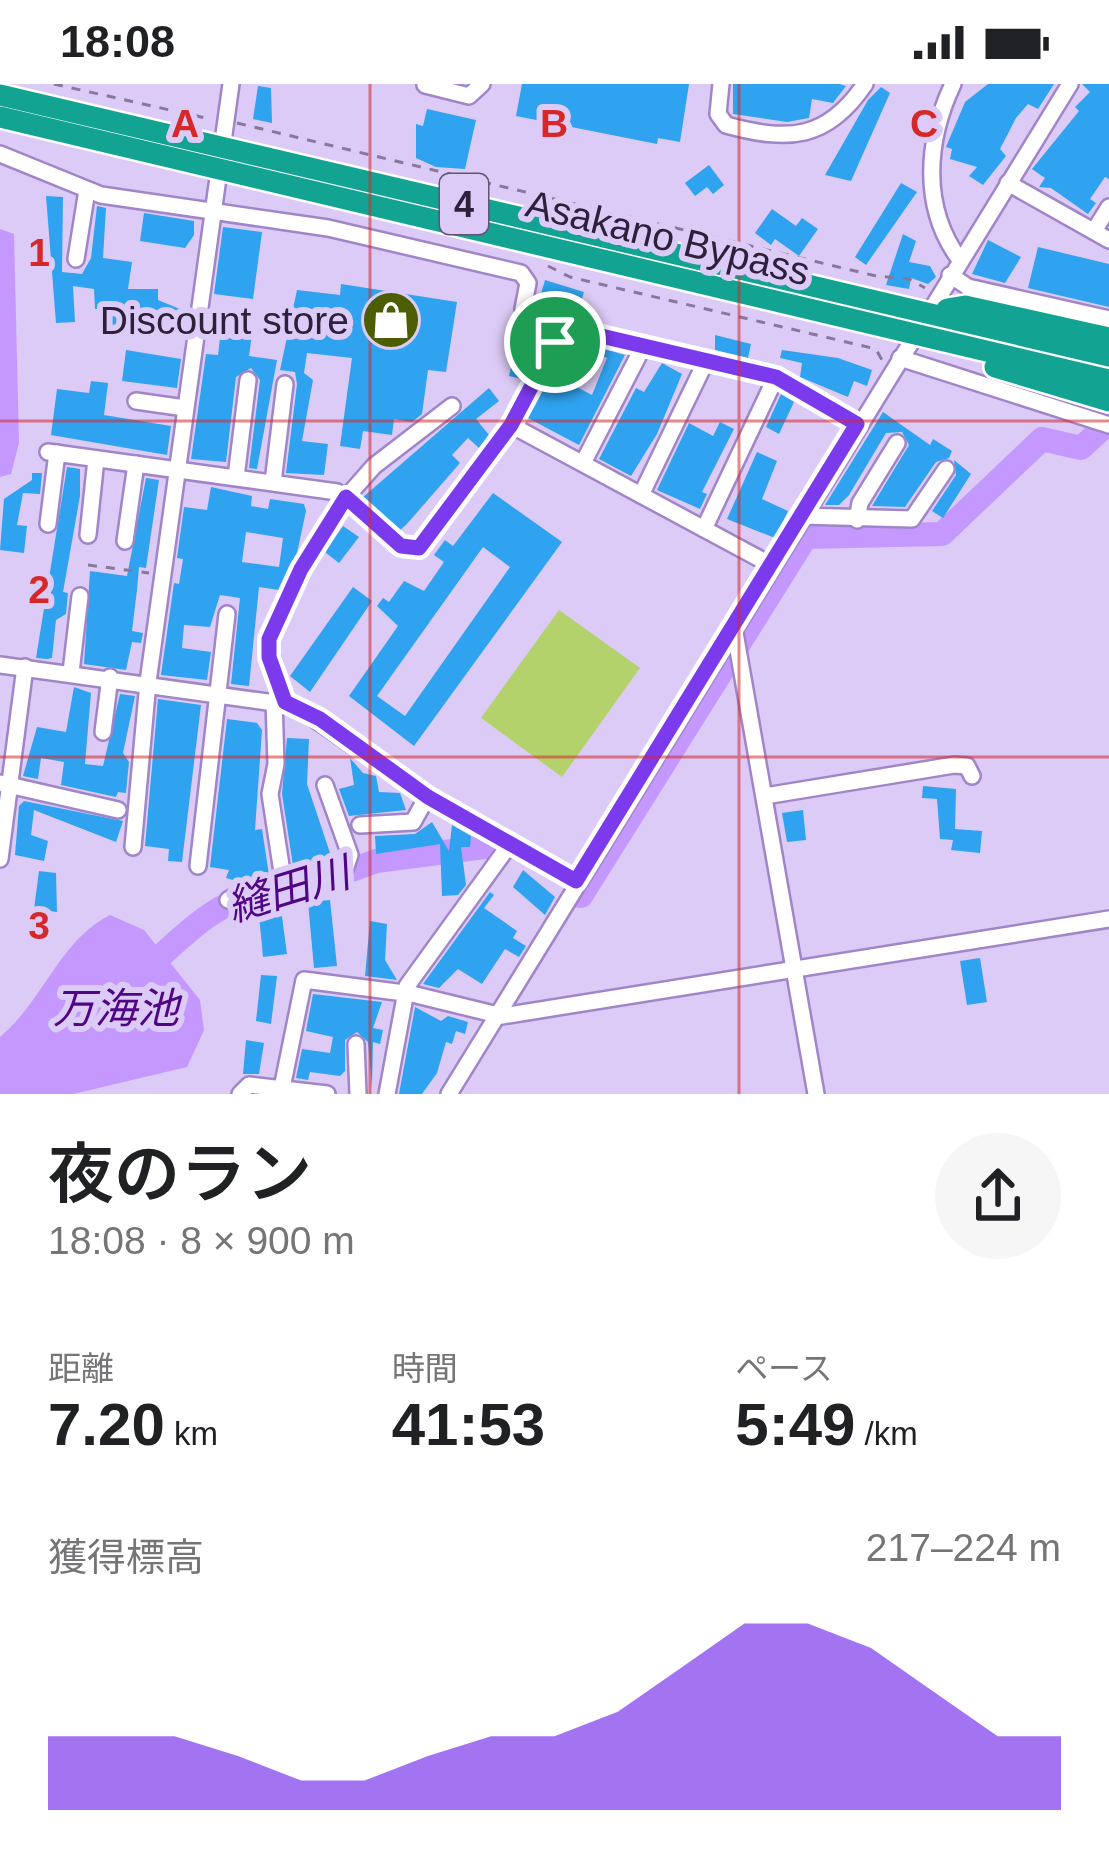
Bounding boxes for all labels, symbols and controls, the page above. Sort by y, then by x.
text: 18:08 [60,16,175,67]
text: A [171,102,199,145]
text: B [540,102,568,145]
text: C [910,102,938,145]
road number: 4 [440,174,488,234]
street label: Asakano Bypass [522,181,814,293]
text: 1 [28,231,50,274]
shop icon: Discount store [360,289,422,351]
pin [504,291,606,393]
place label: Discount store [100,299,349,342]
icon: arrive [522,309,588,375]
text: 2 [28,568,50,611]
water label: 縫田川 [221,847,359,930]
text: 3 [28,904,50,947]
water label: 万海池 [53,985,183,1032]
button: share [935,1133,1061,1259]
text: 夜のラン [48,1137,312,1211]
text: 18:08 · 8 × 900 m [48,1219,355,1262]
text: 距離 [48,1350,114,1387]
text: 時間 [392,1350,458,1387]
text: ペース [735,1350,833,1387]
text: 7.20 [48,1391,165,1458]
text: 41:53 [392,1391,545,1458]
text: 5:49 [735,1391,855,1458]
text: km [165,1415,218,1452]
text: /km [855,1415,918,1452]
text: 217–224 m [866,1526,1061,1569]
text: 獲得標高 [48,1536,204,1579]

